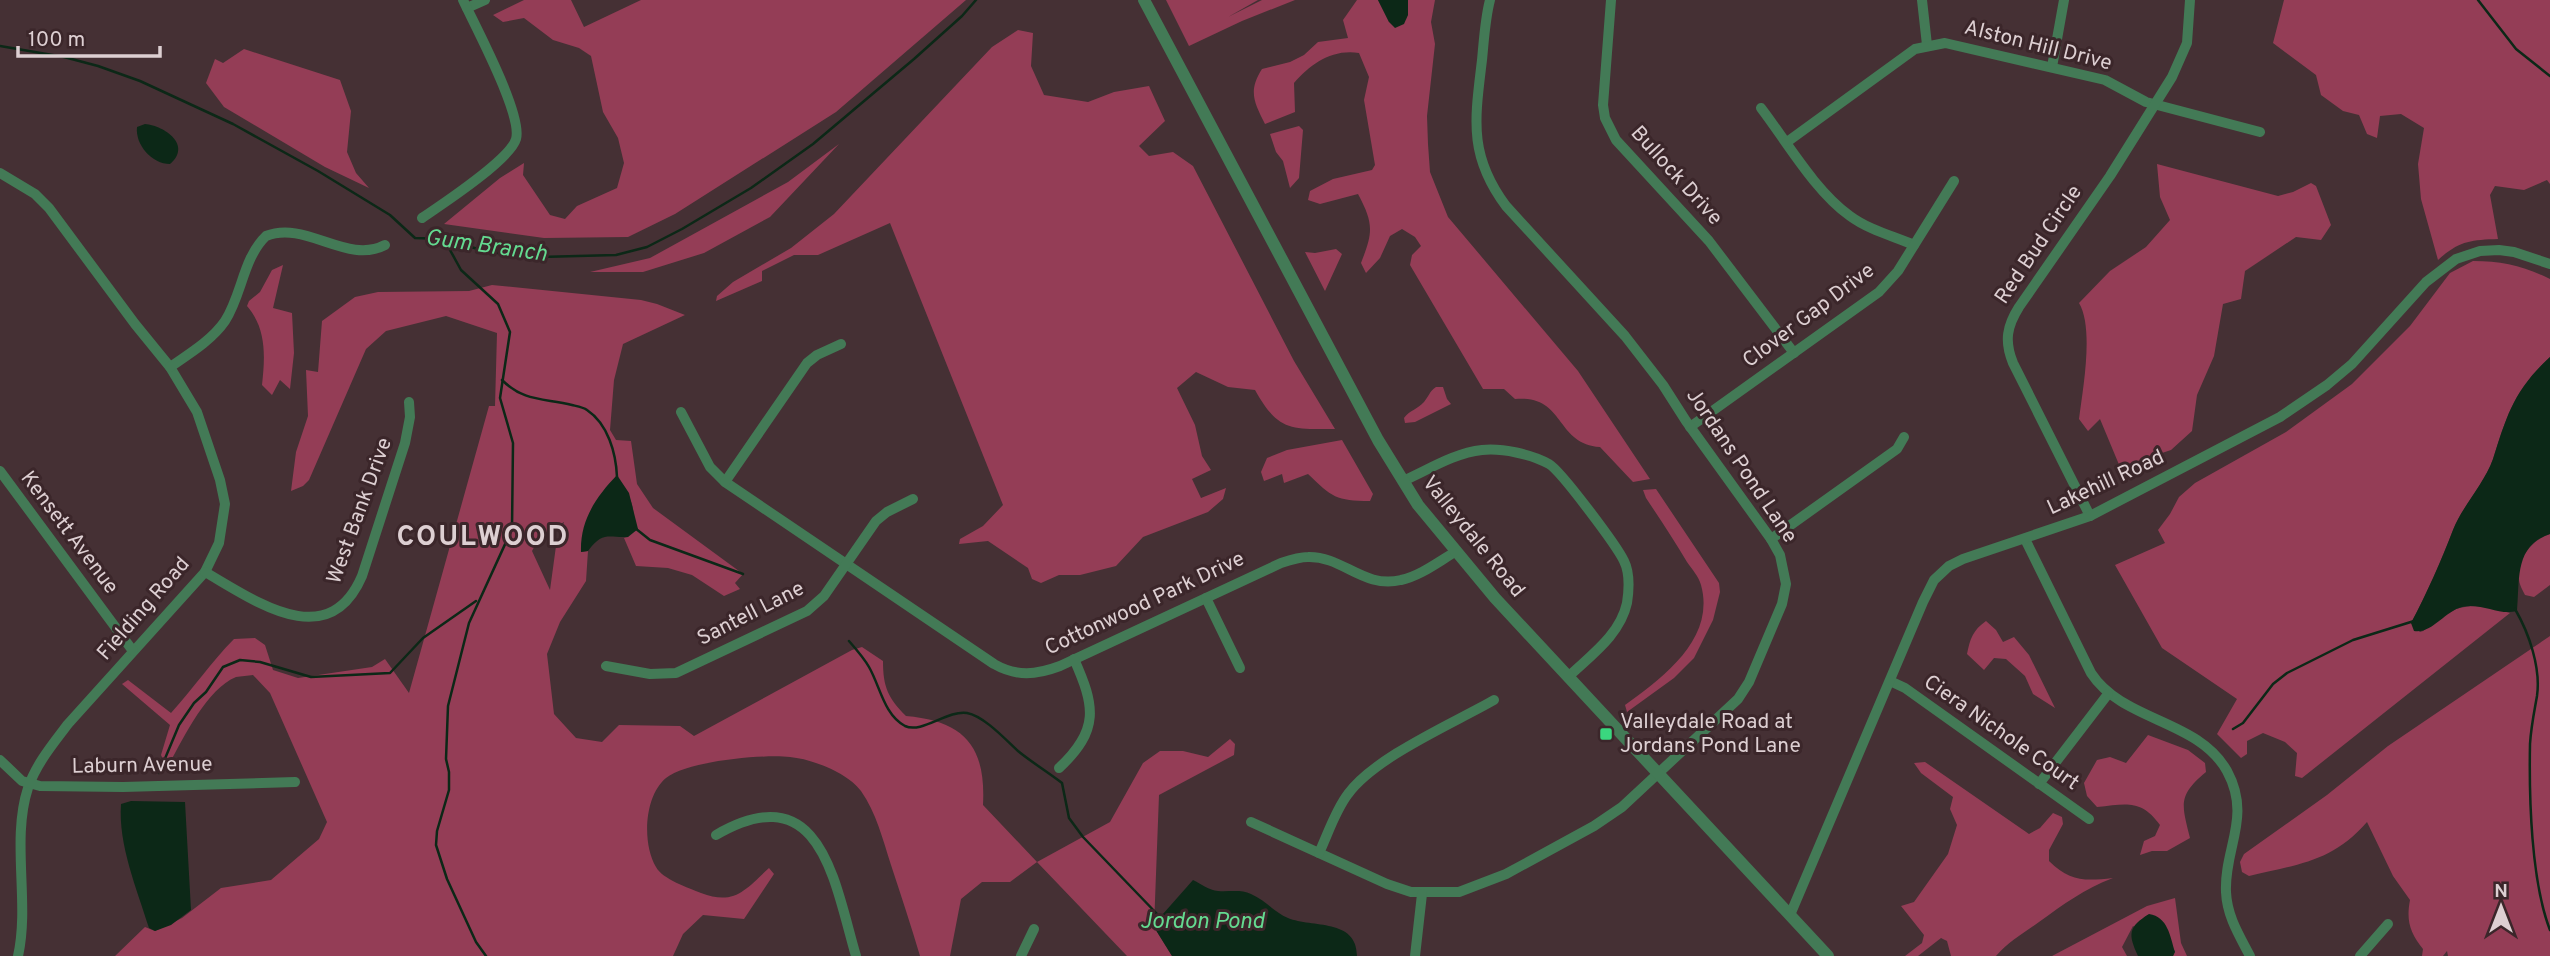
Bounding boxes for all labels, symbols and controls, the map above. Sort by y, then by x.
scale bar [18,14,159,58]
street label: Alston Hill Drive [1961,15,2115,77]
text: 100 m [28,27,85,54]
street label: Bullock Drive [1624,121,1728,231]
street label: Red Bud Circle [1989,180,2089,310]
water label: Gum Branch [423,224,549,270]
street label: Clover Gap Drive [1738,258,1880,374]
street label: Jordans Pond Lane [1679,384,1803,548]
street label: West Bank Drive [321,434,399,588]
street label: Lakehill Road [2043,444,2169,522]
street label: Kensett Avenue [14,466,124,600]
street label: Valleydale Road [1416,470,1530,604]
district label: COULWOOD [397,520,569,556]
street label: Cottonwood Park Drive [1041,546,1249,662]
street label: Fielding Road [92,552,196,666]
street label: Santell Lane [693,575,809,653]
street label: Ciera Nichole Court [1918,669,2084,797]
place label: Valleydale Road at Jordans Pond Lane [1620,709,1801,760]
marker: Valleydale Road at Jordans Pond Lane [1598,726,1614,742]
street label: Laburn Avenue [71,751,213,781]
north arrow [2466,872,2536,942]
text: N [2494,880,2508,904]
water label: Jordon Pond [1140,908,1266,937]

